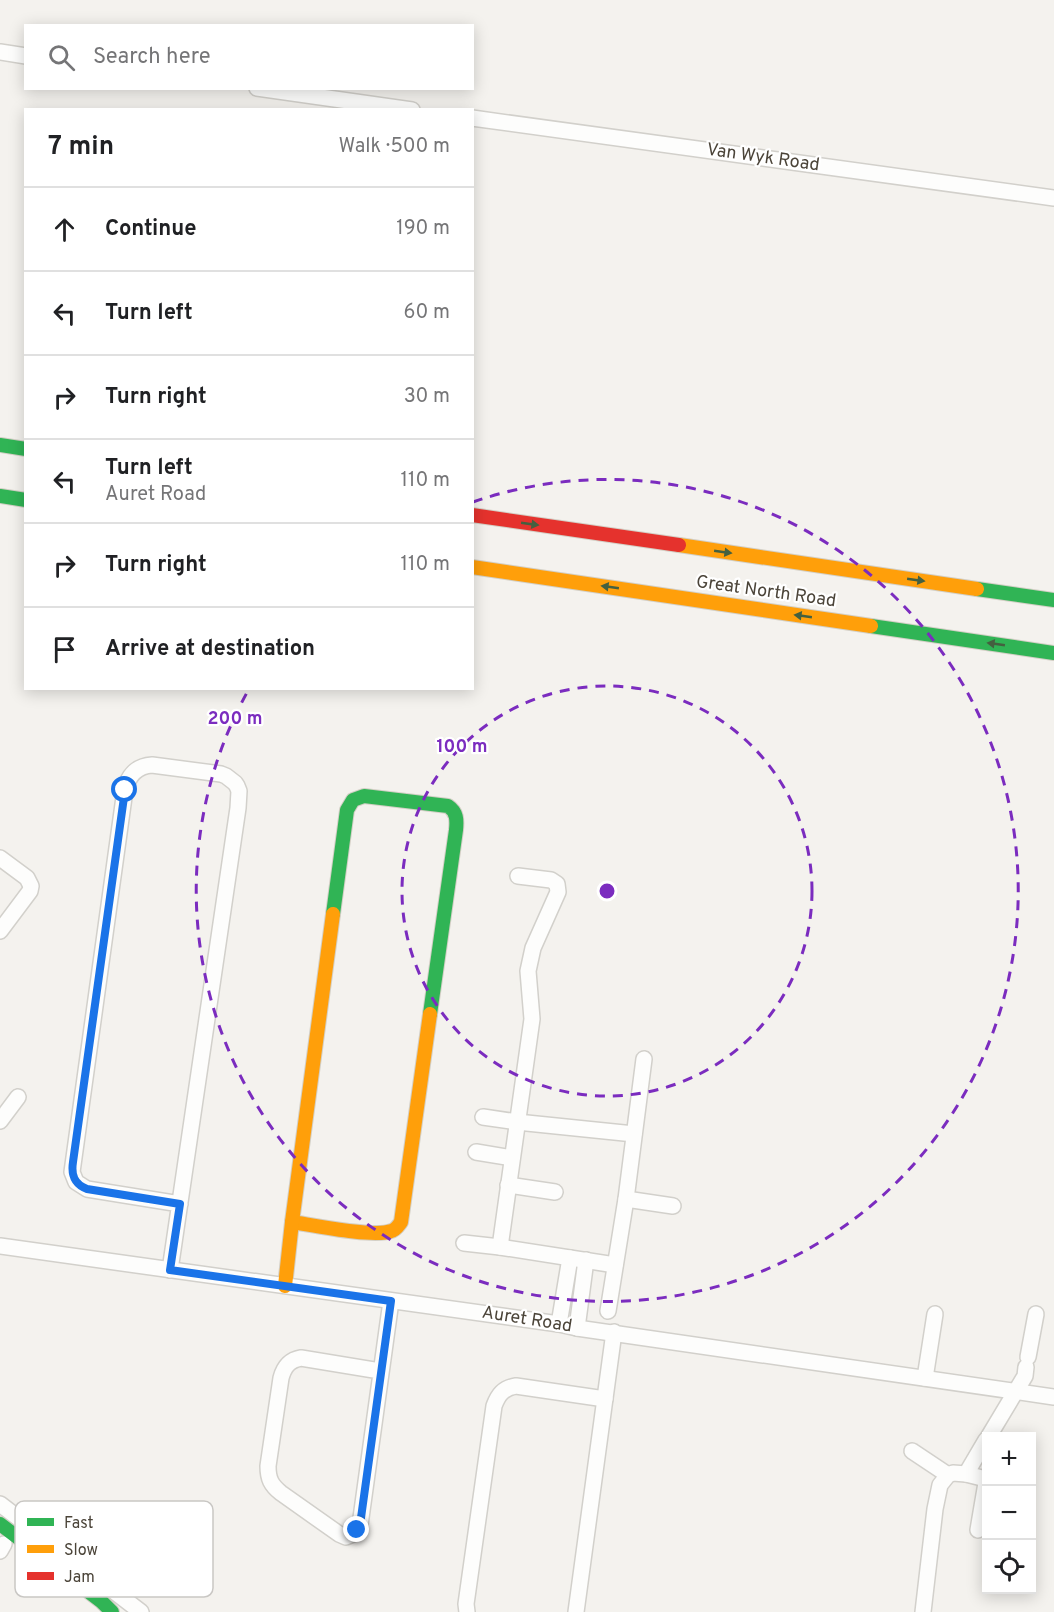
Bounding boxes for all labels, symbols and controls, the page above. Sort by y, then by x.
search box [24,24,474,90]
icon: search [45,41,78,74]
text: Search here [93,44,211,71]
text: 7 min [48,131,114,164]
text: Walk · 500 m [338,134,450,160]
street label: Van Wyk Road [705,139,821,177]
icon: ahead [48,213,81,246]
text: Continue [105,216,196,243]
text: 190 m [396,216,450,242]
icon: left [48,297,81,330]
text: Turn left [105,300,193,327]
text: 60 m [404,300,450,326]
icon: right [48,381,81,414]
text: Turn right [105,384,207,411]
text: 30 m [404,384,450,410]
text: Turn left [105,455,193,482]
icon: left [48,465,81,498]
text: 110 m [401,468,450,494]
text: Auret Road [105,482,206,508]
one-way arrow [521,519,540,528]
one-way arrow [714,548,733,557]
icon: right [48,549,81,582]
text: Turn right [105,552,207,579]
text: 110 m [401,552,450,578]
street label: Great North Road [694,571,838,613]
one-way arrow [907,576,926,585]
one-way arrow [601,583,620,592]
one-way arrow [794,611,813,620]
icon: arrive [48,633,81,666]
text: Arrive at destination [105,636,315,663]
one-way arrow [987,640,1006,649]
text: 200 m [207,708,263,731]
text: 100 m [436,736,488,759]
route start [111,776,137,802]
centre of rings [597,881,617,901]
street label: Auret Road [480,1302,574,1338]
map controls [982,1432,1036,1594]
button: + [982,1432,1036,1486]
button: − [982,1486,1036,1540]
legend [15,1501,213,1597]
text: Fast [64,1514,94,1534]
route end [343,1516,369,1542]
button: locate [982,1540,1036,1594]
text: Slow [64,1541,98,1561]
text: Jam [64,1568,95,1588]

